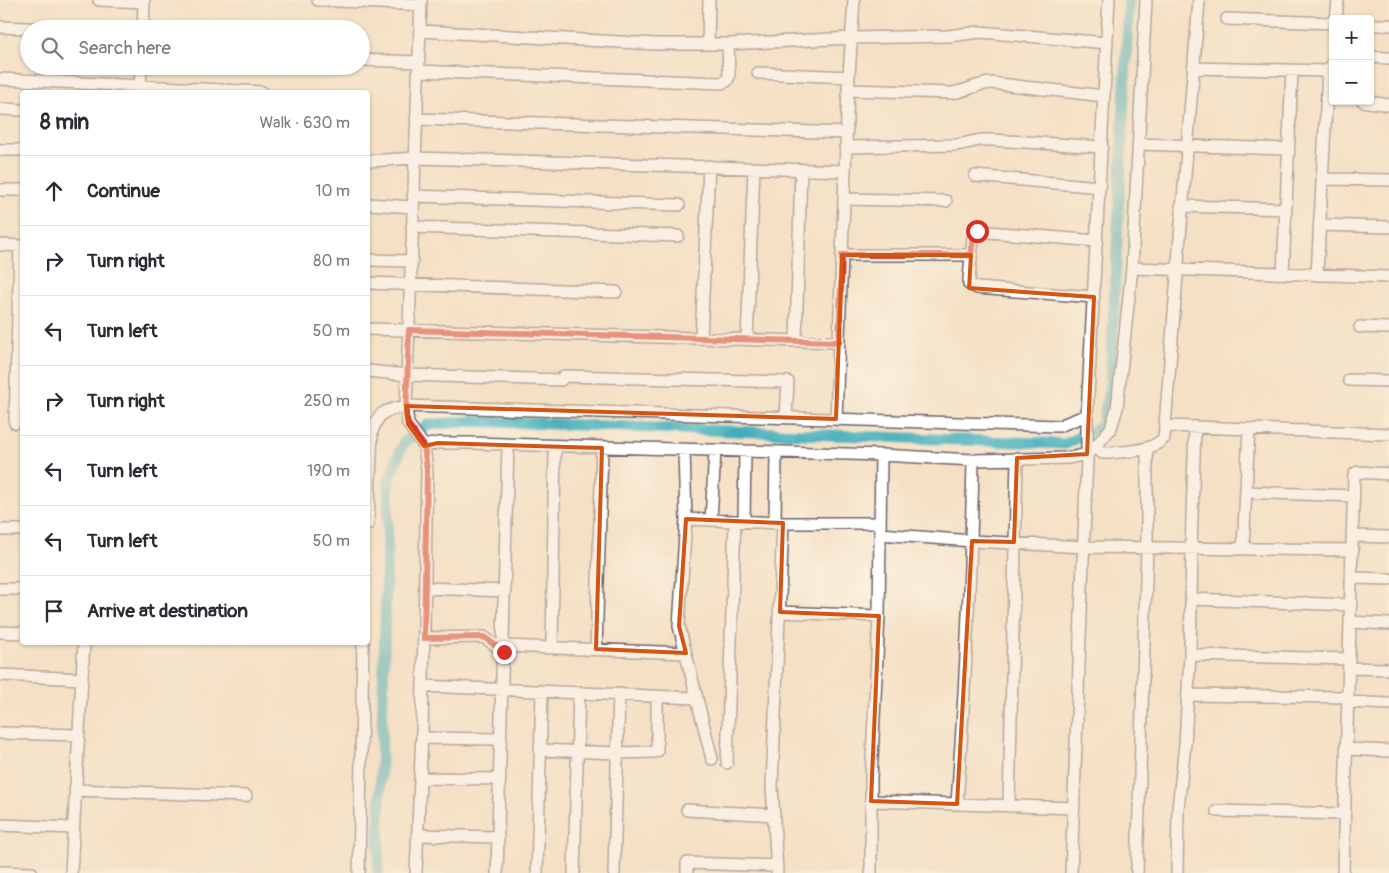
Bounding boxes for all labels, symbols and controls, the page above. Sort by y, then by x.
map controls [1329,15,1374,105]
button: + [1329,15,1374,60]
search box [20,20,370,75]
icon: search [38,34,66,62]
text: Search here [78,36,171,60]
button: − [1329,60,1374,105]
text: 8 min [40,109,89,136]
text: Walk · 630 m [259,113,350,133]
icon: ahead [40,177,68,205]
text: Continue [87,179,160,203]
text: 10 m [315,181,350,201]
route start [966,220,989,243]
icon: right [40,247,68,275]
text: Turn right [87,249,165,273]
text: 80 m [313,251,350,271]
icon: left [40,317,68,345]
text: Turn left [87,319,157,343]
text: 50 m [313,321,350,341]
icon: right [40,387,68,415]
text: Turn right [87,389,165,413]
text: 250 m [304,391,350,411]
icon: left [40,457,68,485]
text: Turn left [87,459,157,483]
text: 190 m [307,461,350,481]
icon: left [40,527,68,555]
text: Turn left [87,529,157,553]
text: 50 m [313,531,350,551]
icon: arrive [40,597,68,625]
text: Arrive at destination [87,599,248,623]
route end [493,641,516,664]

